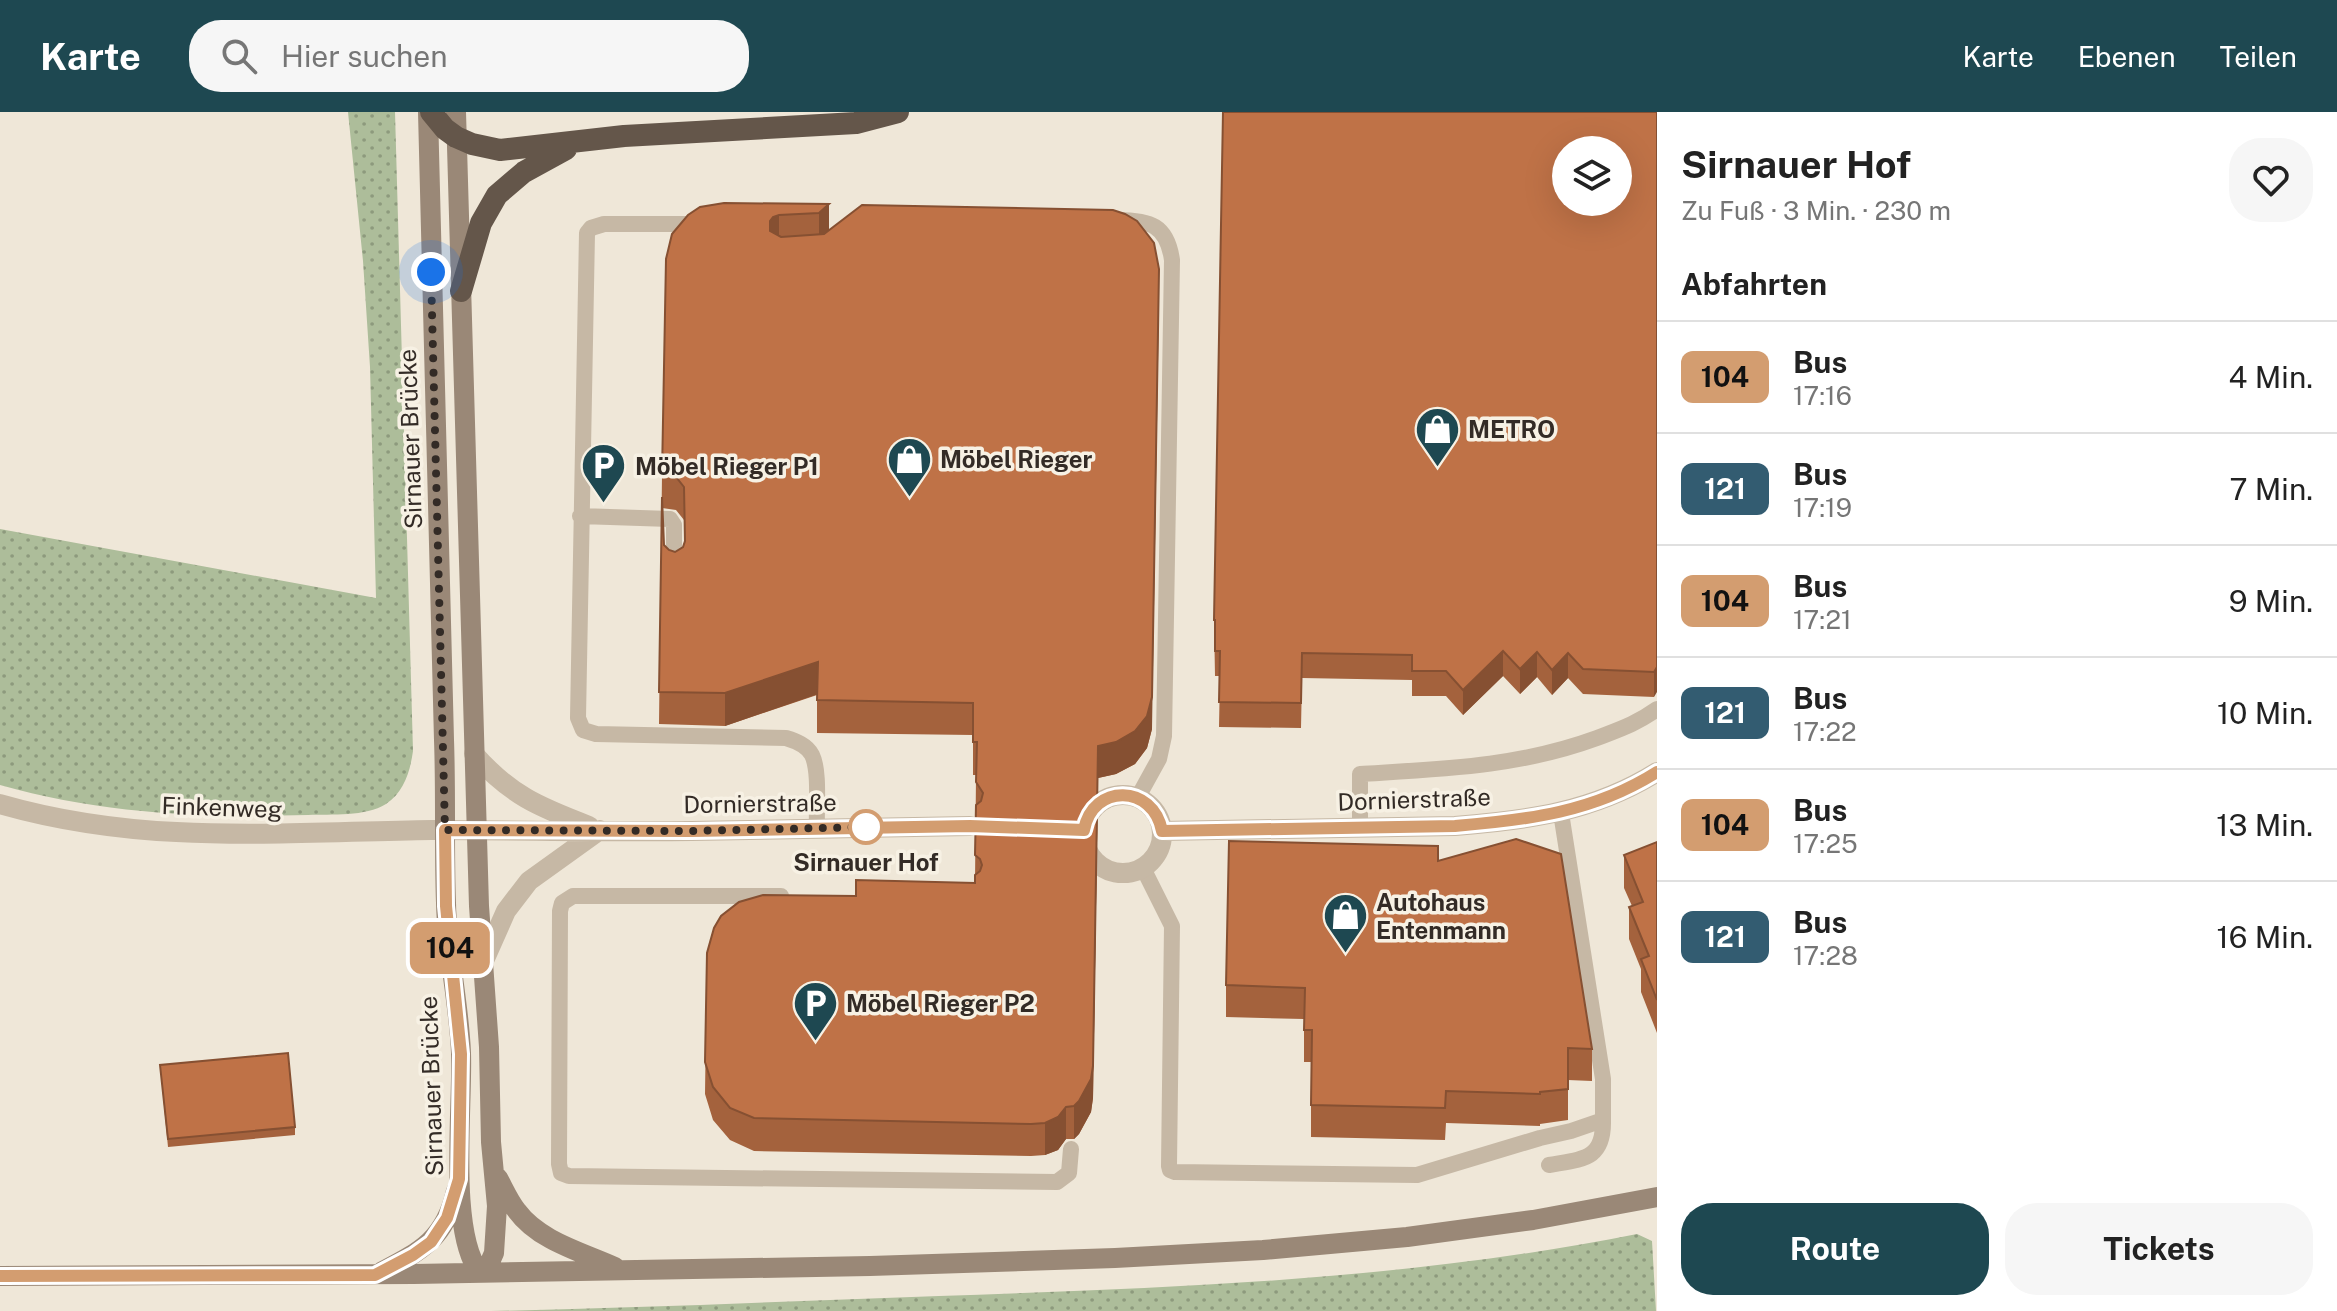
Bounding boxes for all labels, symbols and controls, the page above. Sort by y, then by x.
search box [189,20,749,92]
text: Karte [40,34,141,79]
icon: search [217,34,261,78]
text: Hier suchen [281,38,448,74]
text: Karte [1963,40,2034,73]
text: Ebenen [2078,40,2176,73]
text: Teilen [2220,40,2297,73]
map controls [1552,136,1632,216]
button: layers [1552,136,1632,216]
button: heart [2229,138,2313,222]
text: Sirnauer Hof [1681,142,1911,187]
text: Zu Fuß · 3 Min. · 230 m [1681,195,1951,226]
your location [411,252,451,292]
text: Abfahrten [1681,266,1827,302]
text: Bus [1793,344,1847,380]
street label: Sirnauer Brücke [393,348,427,530]
text: 4 Min. [2229,359,2313,395]
text: 104 [1701,360,1749,393]
text: 17:16 [1793,380,1852,411]
shop icon: METRO [1413,405,1461,468]
place label: METRO [1468,415,1555,443]
shop icon: Möbel Rieger [885,435,933,498]
parking icon: Möbel Rieger P1 [580,442,628,505]
place label: Möbel Rieger [940,445,1093,473]
place label: Möbel Rieger P1 [635,452,819,480]
text: Bus [1793,456,1847,492]
text: 7 Min. [2229,471,2313,507]
text: 121 [1704,472,1746,505]
text: 17:19 [1793,492,1852,523]
text: Bus [1793,568,1847,604]
text: 9 Min. [2229,583,2313,619]
text: 104 [1701,584,1749,617]
text: 17:21 [1793,604,1852,635]
text: Bus [1793,680,1847,716]
text: 10 Min. [2217,695,2313,731]
text: 121 [1704,696,1746,729]
text: 17:22 [1793,716,1857,747]
street label: Dornierstraße [1337,782,1491,816]
street label: Dornierstraße [683,788,837,818]
street label: Finkenweg [161,791,283,823]
text: Bus [1793,792,1847,828]
text: 13 Min. [2216,807,2313,843]
text: 104 [1701,808,1749,841]
marker: Sirnauer Hof [849,810,883,844]
text: 17:25 [1793,828,1858,859]
place label: Sirnauer Hof [793,848,939,876]
place label: Autohaus Entenmann [1376,888,1506,944]
shop icon: Autohaus Entenmann [1321,892,1369,955]
text: Bus [1793,904,1847,940]
text: 16 Min. [2217,919,2313,955]
text: 121 [1704,920,1746,953]
line badge: 104 [404,922,496,974]
text: 104 [426,931,474,964]
text: 17:28 [1793,940,1858,971]
parking icon: Möbel Rieger P2 [791,979,839,1042]
place label: Möbel Rieger P2 [846,989,1035,1017]
street label: Sirnauer Brücke [414,995,448,1177]
button: Route [1681,1203,1989,1295]
button: Tickets [2005,1203,2313,1295]

